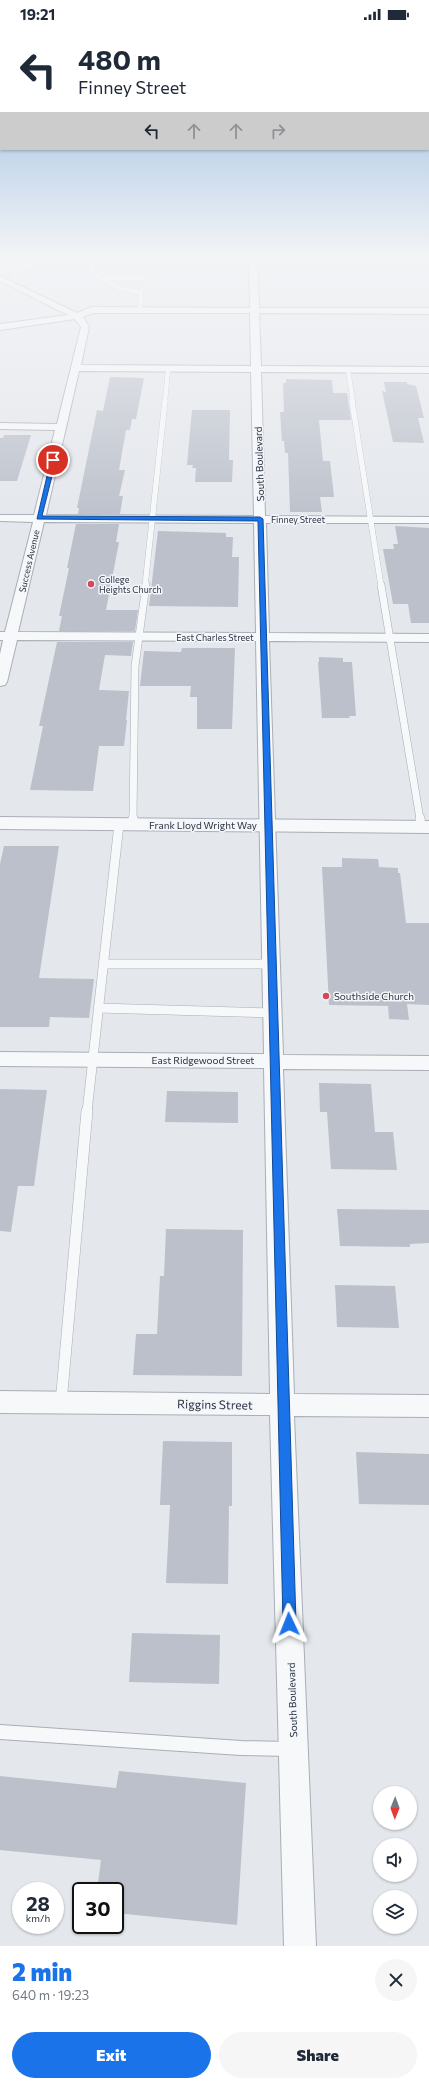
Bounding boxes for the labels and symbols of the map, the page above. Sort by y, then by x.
street label: South Boulevard [252,426,266,502]
pin [36,443,70,477]
street label: Finney Street [271,514,325,525]
street label: Success Avenue [16,528,42,593]
place label: College Heights Church [99,574,162,595]
marker: College Heights Church [86,579,96,589]
street label: East Charles Street [176,632,254,643]
street label: Frank Lloyd Wright Way [149,819,257,831]
place label: Southside Church [334,990,414,1002]
marker: Southside Church [321,991,331,1001]
street label: East Ridgewood Street [152,1054,254,1066]
street label: Riggins Street [177,1396,253,1412]
position arrow [268,1603,310,1645]
street label: South Boulevard [285,1662,299,1738]
north arrow [373,1786,417,1830]
speed limit sign: 30 [72,1882,124,1934]

